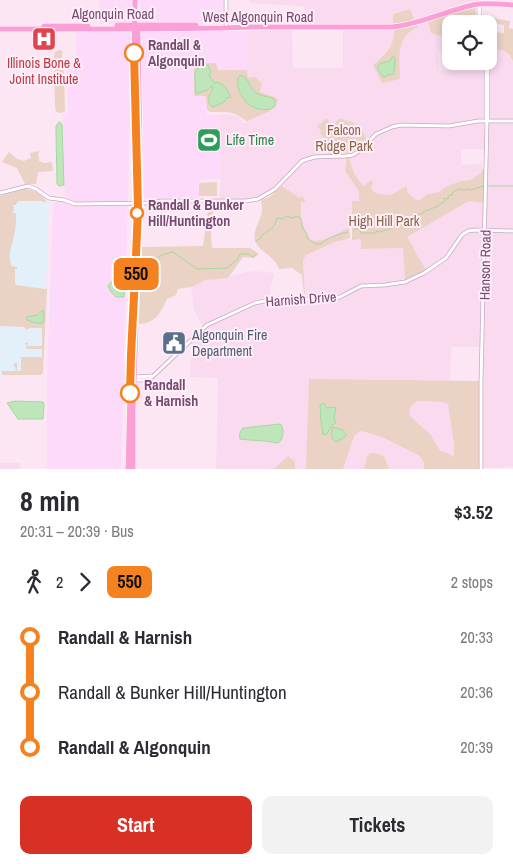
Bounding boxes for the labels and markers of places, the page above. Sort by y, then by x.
hospital icon: Illinois Bone & Joint Institute [31,26,57,52]
place label: Randall & Algonquin [148,36,205,70]
marker: Randall & Algonquin [124,43,144,63]
place label: Illinois Bone & Joint Institute [7,54,81,88]
sports icon: Life Time [196,127,222,153]
place label: Life Time [226,131,274,149]
place label: Randall & Bunker Hill/Huntington [148,196,244,230]
marker: Randall & Bunker Hill/Huntington [130,206,144,220]
place label: Algonquin Fire Department [191,326,267,360]
public building icon: Algonquin Fire Department [161,330,187,356]
place label: Randall & Harnish [144,376,198,410]
marker: Randall & Harnish [120,383,140,403]

